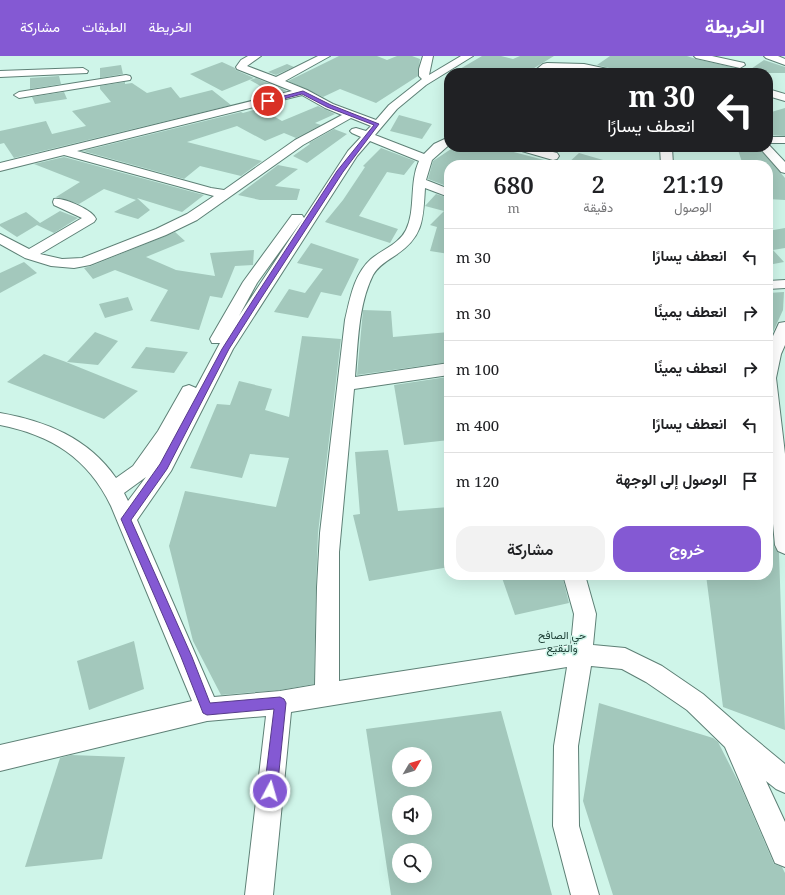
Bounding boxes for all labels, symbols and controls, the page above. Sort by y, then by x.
text: الخريطة [705,13,765,39]
text: مشاركة [20,17,60,36]
text: الطبقات [82,17,126,36]
text: الخريطة [148,17,192,36]
text: 30 m [628,77,695,115]
pin [251,84,285,118]
icon: left [709,84,761,136]
icon: arrive [257,90,279,112]
text: انعطف يسارًا [607,113,695,137]
text: 2 [591,167,605,200]
text: 21:19 [663,167,724,200]
text: 680 [493,168,534,201]
text: دقيقة [583,198,613,216]
text: الوصول [674,198,712,216]
text: m [507,199,520,217]
text: انعطف يسارًا [652,245,727,265]
icon: left [739,246,761,268]
text: 30 m [456,247,491,267]
text: انعطف يمينًا [654,301,727,321]
icon: right [739,302,761,324]
text: 30 m [456,303,491,323]
text: انعطف يمينًا [654,357,727,377]
icon: right [739,358,761,380]
text: 100 m [456,359,499,379]
text: انعطف يسارًا [652,413,727,433]
icon: left [739,414,761,436]
text: 400 m [456,415,499,435]
text: الوصول إلى الوجهة [616,469,727,489]
icon: arrive [739,470,761,492]
text: 120 m [456,471,499,491]
button: مشاركة [456,526,605,572]
button: خروج [613,526,761,572]
district label: حي الصافح والبقيع [538,627,586,656]
north arrow [392,747,432,787]
map controls [392,747,432,883]
position arrow [249,770,291,812]
button: sound [392,795,432,835]
button: search [392,843,432,883]

